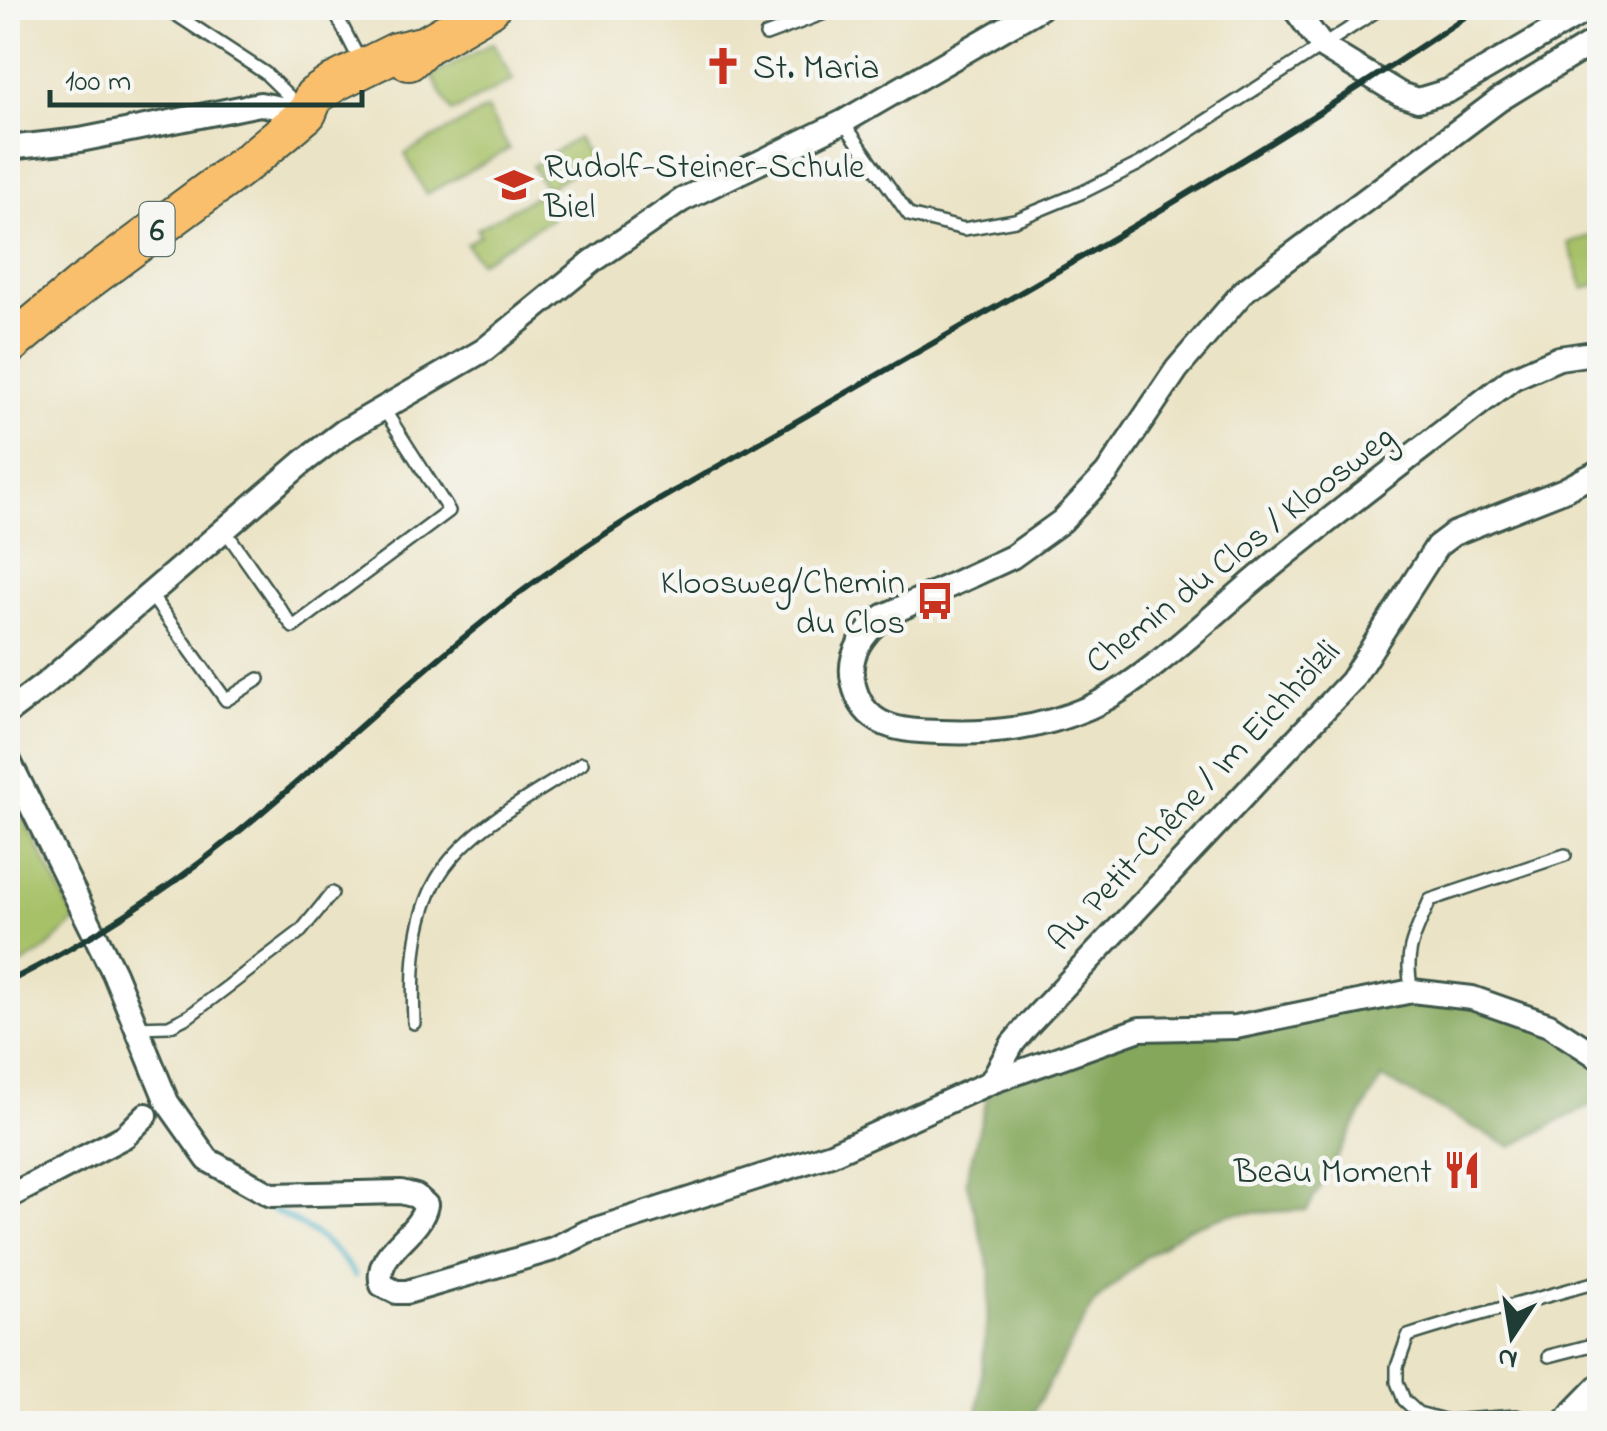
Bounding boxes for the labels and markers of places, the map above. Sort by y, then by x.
place label: St. Maria [753,44,879,95]
church icon: St. Maria [702,45,744,87]
place label: Rudolf-Steiner-Schule Biel [543,143,865,234]
school or university icon: Rudolf-Steiner-Schule Biel [493,164,535,206]
place label: Kloosweg/Chemin du Clos [660,559,905,650]
bus stop icon: Kloosweg/Chemin du Clos [914,580,956,622]
place label: Beau Moment [1233,1148,1432,1199]
restaurant icon: Beau Moment [1441,1149,1483,1191]

